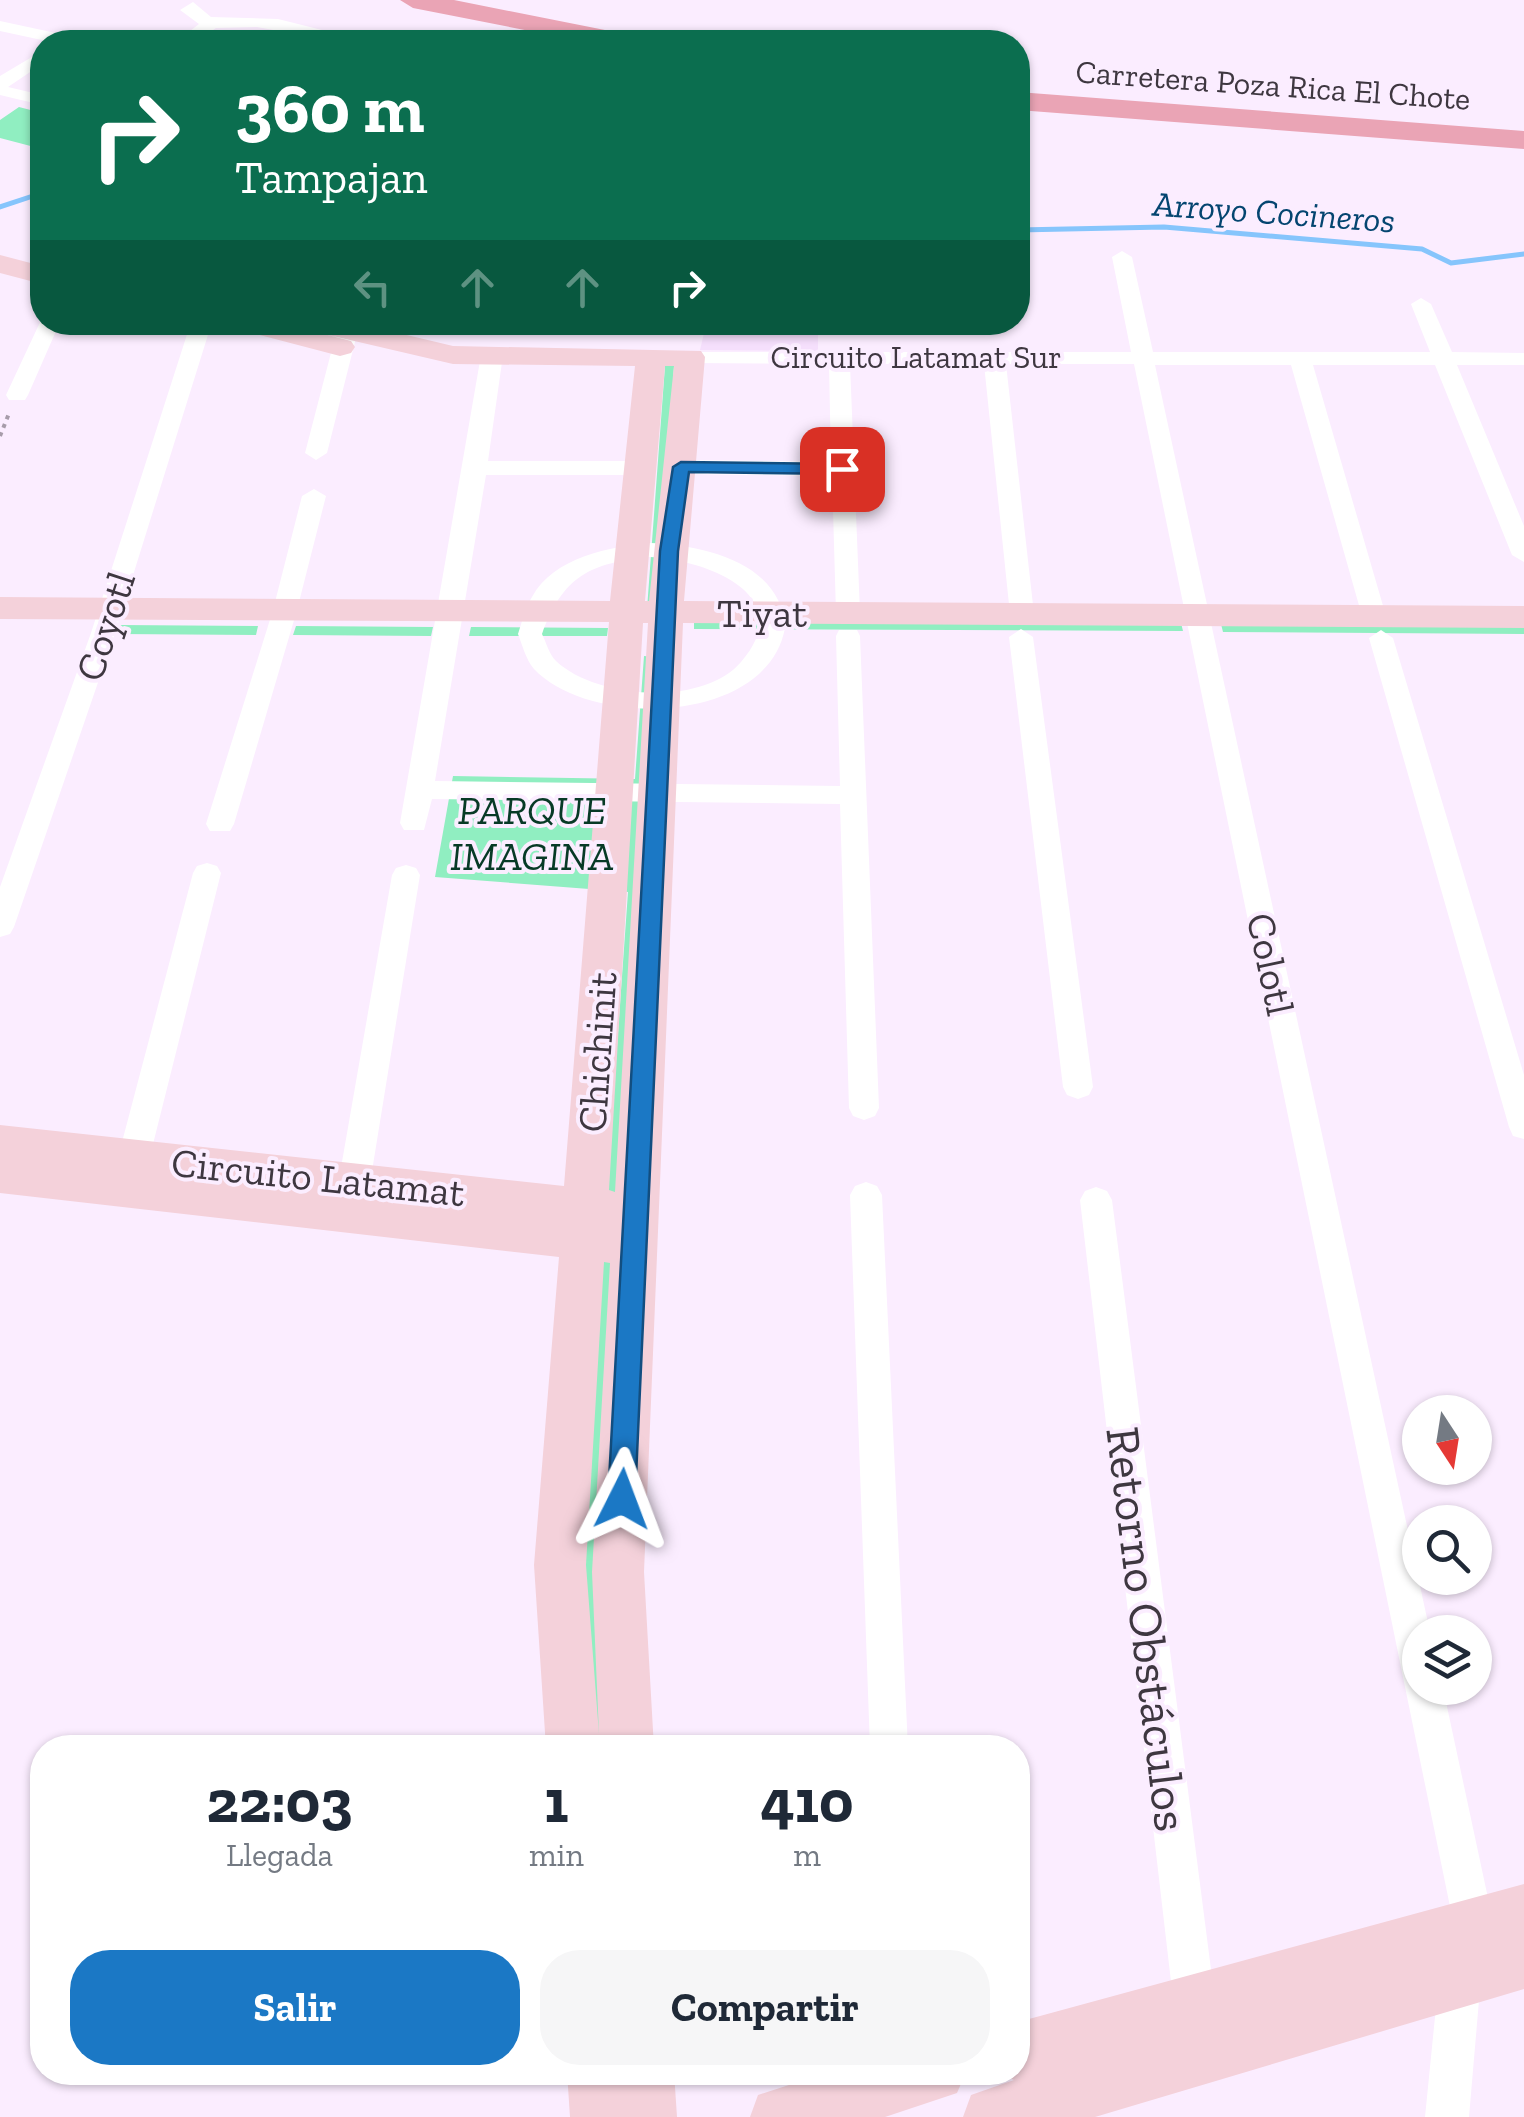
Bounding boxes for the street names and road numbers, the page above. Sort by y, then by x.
street label: Carretera Poza Rica El Chote [1074,52,1472,118]
street label: Circuito Latamat Sur [770,338,1062,376]
street label: Coyotl [65,565,145,687]
street label: Tiyat [717,589,807,637]
street label: Colotl [1237,909,1305,1019]
street label: Chichinit [567,970,627,1134]
street label: Circuito Latamat [169,1138,467,1216]
street label: Retorno Obstáculos [1094,1424,1201,1835]

